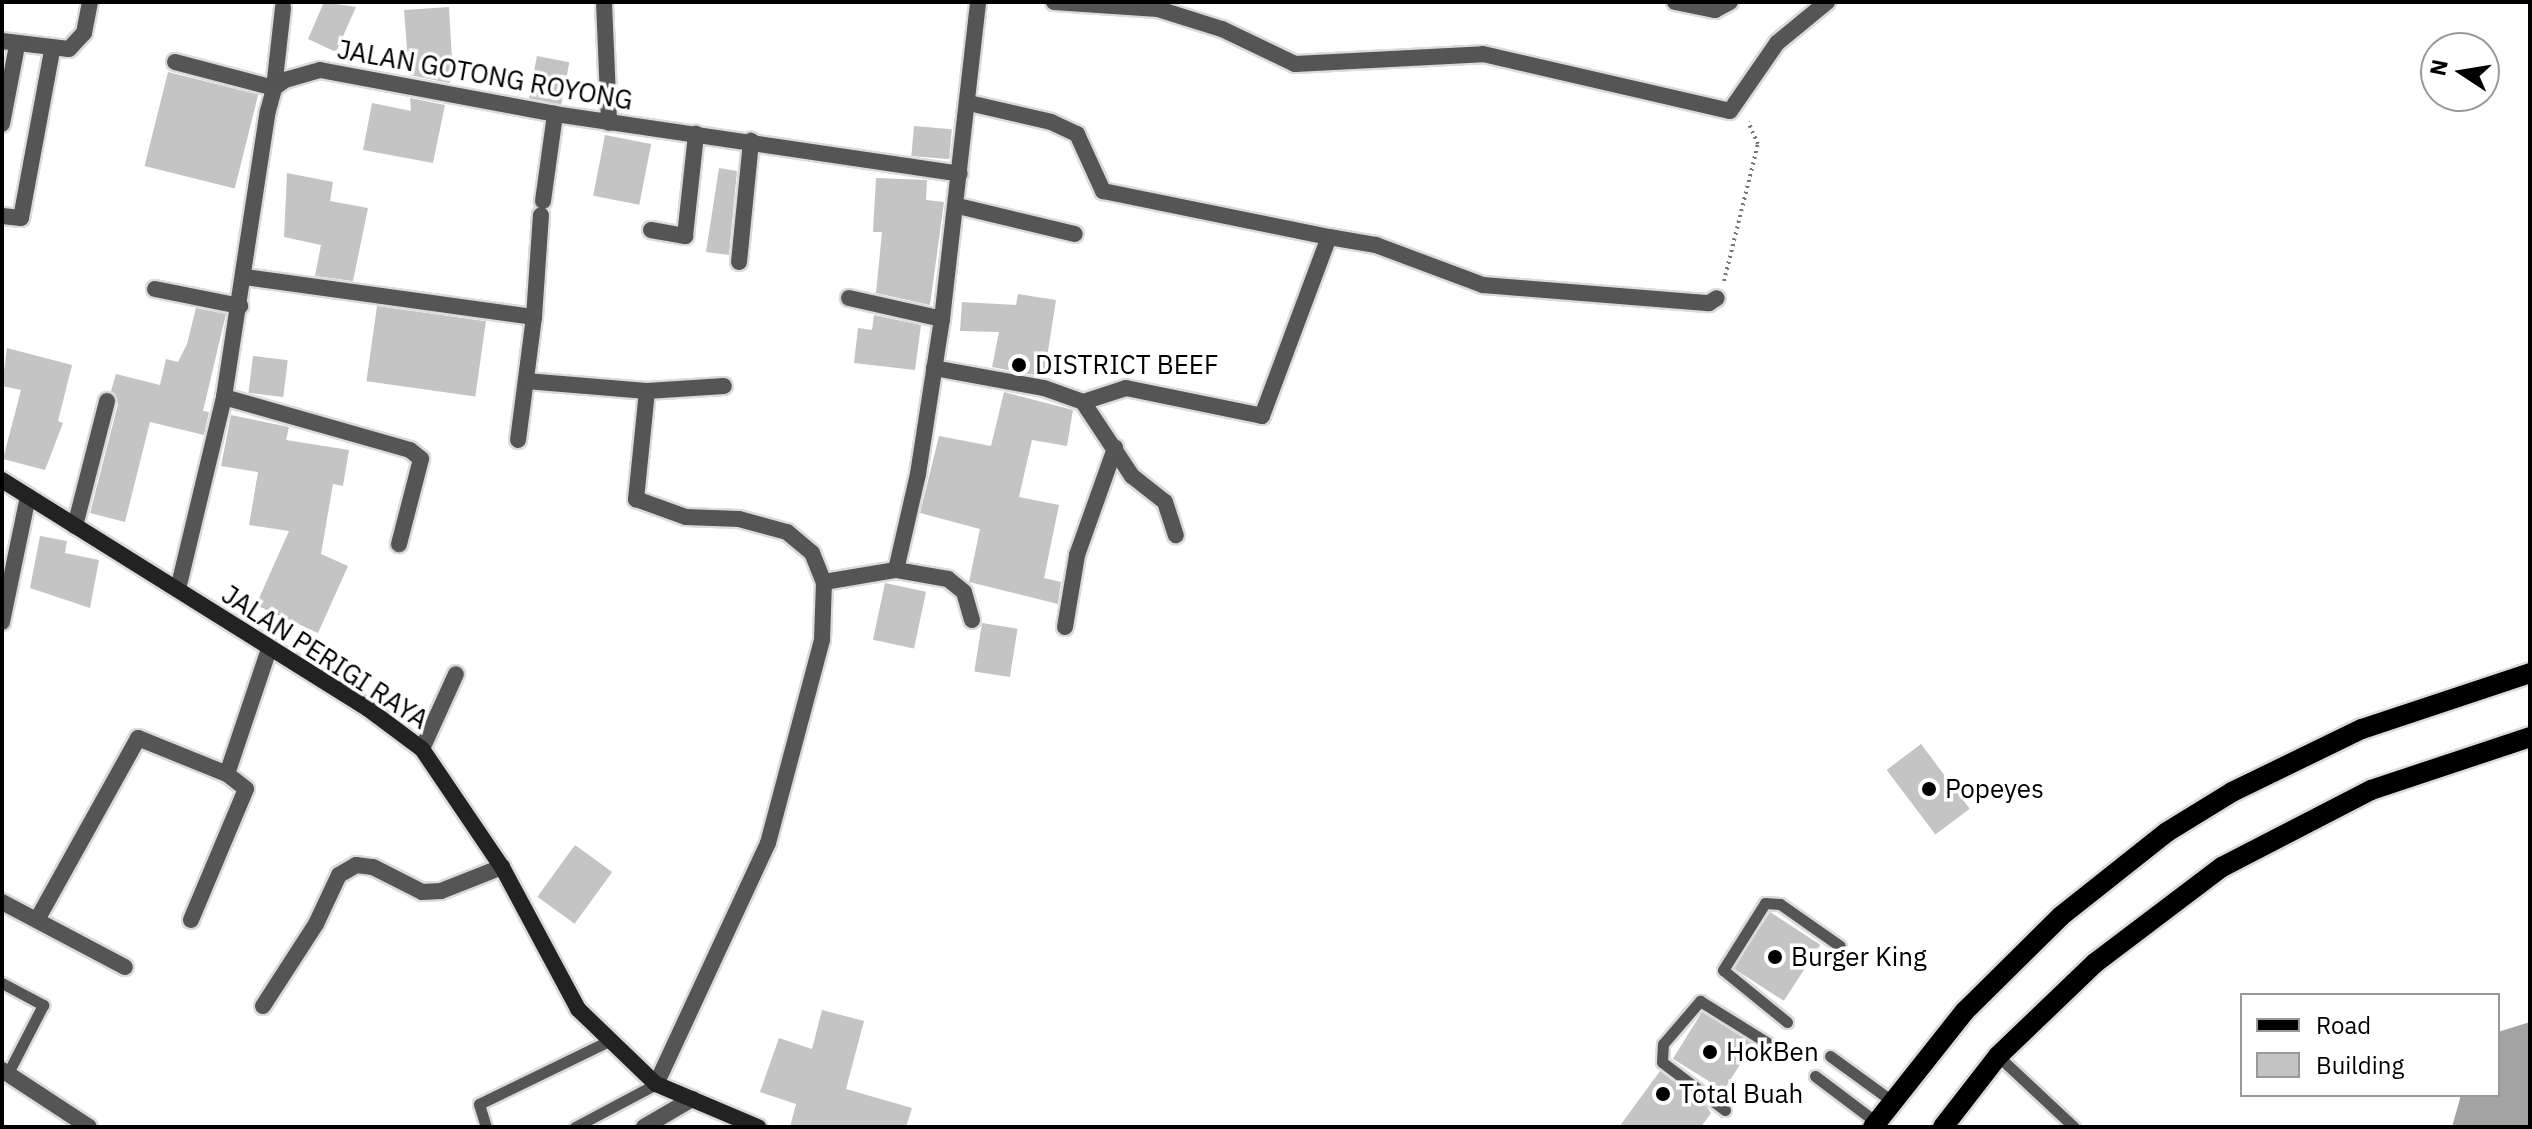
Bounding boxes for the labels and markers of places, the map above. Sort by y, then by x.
place label: DISTRICT BEEF [1035,349,1219,381]
marker: DISTRICT BEEF [1010,356,1028,374]
place label: Popeyes [1945,773,2044,805]
marker: Popeyes [1920,780,1938,798]
place label: Burger King [1791,941,1927,973]
marker: Burger King [1766,948,1784,966]
place label: HokBen [1726,1036,1819,1068]
marker: HokBen [1701,1043,1719,1061]
place label: Total Buah [1679,1078,1803,1110]
marker: Total Buah [1654,1085,1672,1103]

